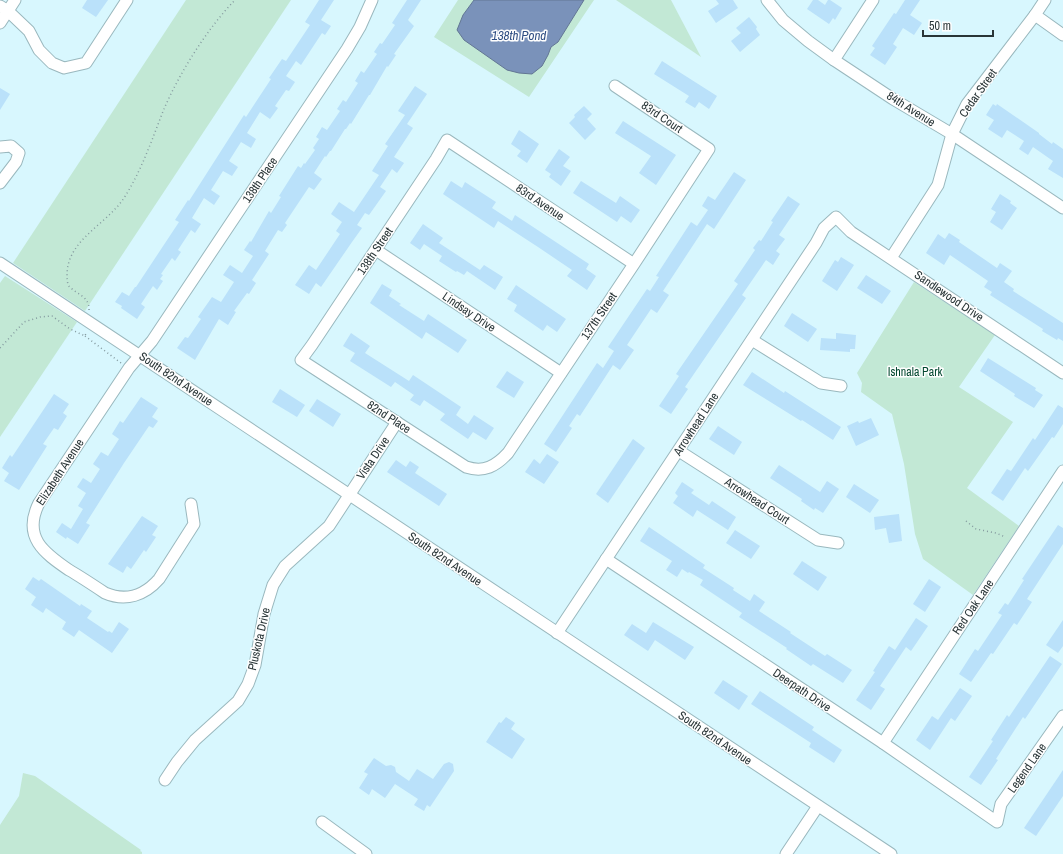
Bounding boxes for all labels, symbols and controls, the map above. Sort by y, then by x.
scale bar [923,12,993,38]
text: 50 m [929,18,951,34]
water label: 138th Pond [492,27,546,44]
street label: Cedar Street [955,65,1001,120]
street label: 84th Avenue [884,88,938,130]
street label: 83rd Court [638,97,686,137]
street label: 138th Place [239,154,281,206]
street label: 83rd Avenue [513,180,567,224]
street label: 138th Street [353,224,397,278]
street label: Sandlewood Drive [911,267,987,325]
street label: Lindsay Drive [439,288,499,336]
street label: 137th Street [577,289,621,343]
street label: South 82nd Avenue [136,348,216,410]
park label: Ishnala Park [888,364,942,380]
street label: Arrowhead Lane [669,389,722,459]
street label: 82nd Place [364,397,414,437]
street label: Vista Drive [353,433,393,483]
street label: Elizabeth Avenue [32,436,88,508]
street label: Arrowhead Court [721,473,793,528]
street label: South 82nd Avenue [405,528,485,590]
street label: Red Oak Lane [949,576,997,638]
street label: Pluskota Drive [244,606,274,672]
street label: Deerpath Drive [770,665,834,715]
street label: South 82nd Avenue [675,707,755,769]
street label: Legend Lane [1004,740,1050,796]

